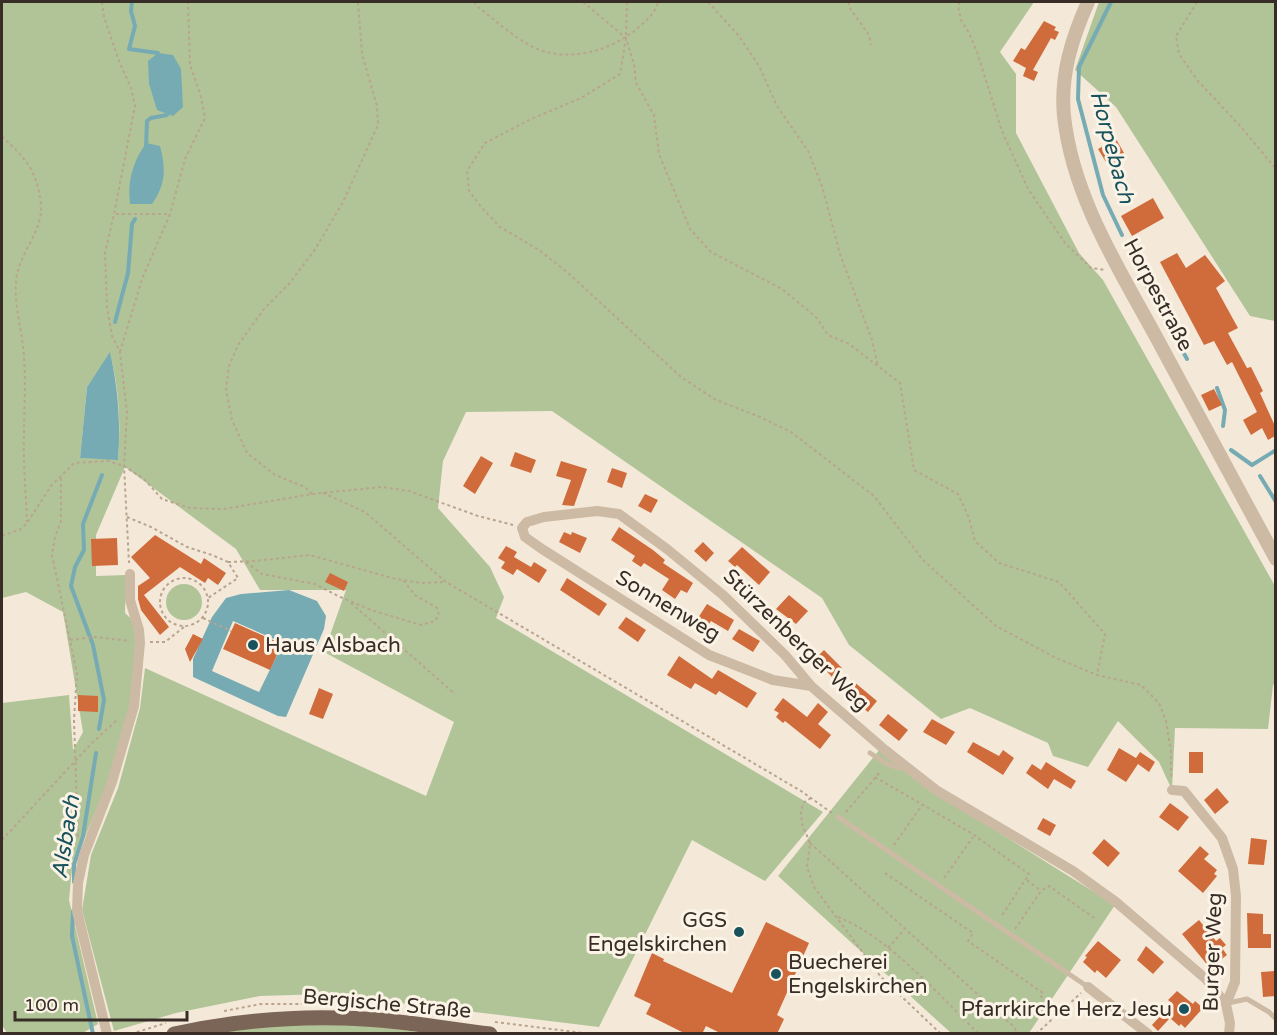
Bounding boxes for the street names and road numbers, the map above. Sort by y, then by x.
street label: Horpestraße [1118,234,1198,356]
street label: Stürzenberger Weg [718,564,874,716]
street label: Sonnenweg [611,565,725,647]
street label: Burger Weg [1198,892,1228,1012]
street label: Bergische Straße [302,984,472,1024]

